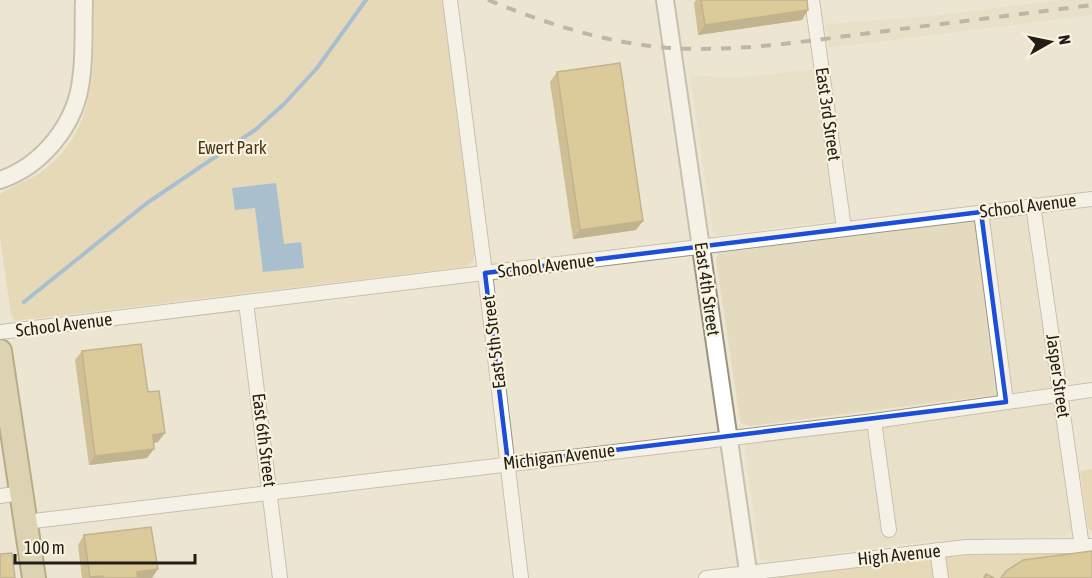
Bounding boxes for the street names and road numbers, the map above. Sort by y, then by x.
street label: East 3rd Street [812,66,845,162]
street label: School Avenue [979,189,1077,222]
street label: East 4th Street [691,241,724,337]
street label: School Avenue [497,249,595,282]
street label: East 5th Street [477,294,510,390]
street label: School Avenue [15,308,113,341]
street label: Jasper Street [1042,333,1075,419]
street label: East 6th Street [248,392,281,488]
street label: Michigan Avenue [502,439,616,474]
street label: High Avenue [856,540,941,569]

